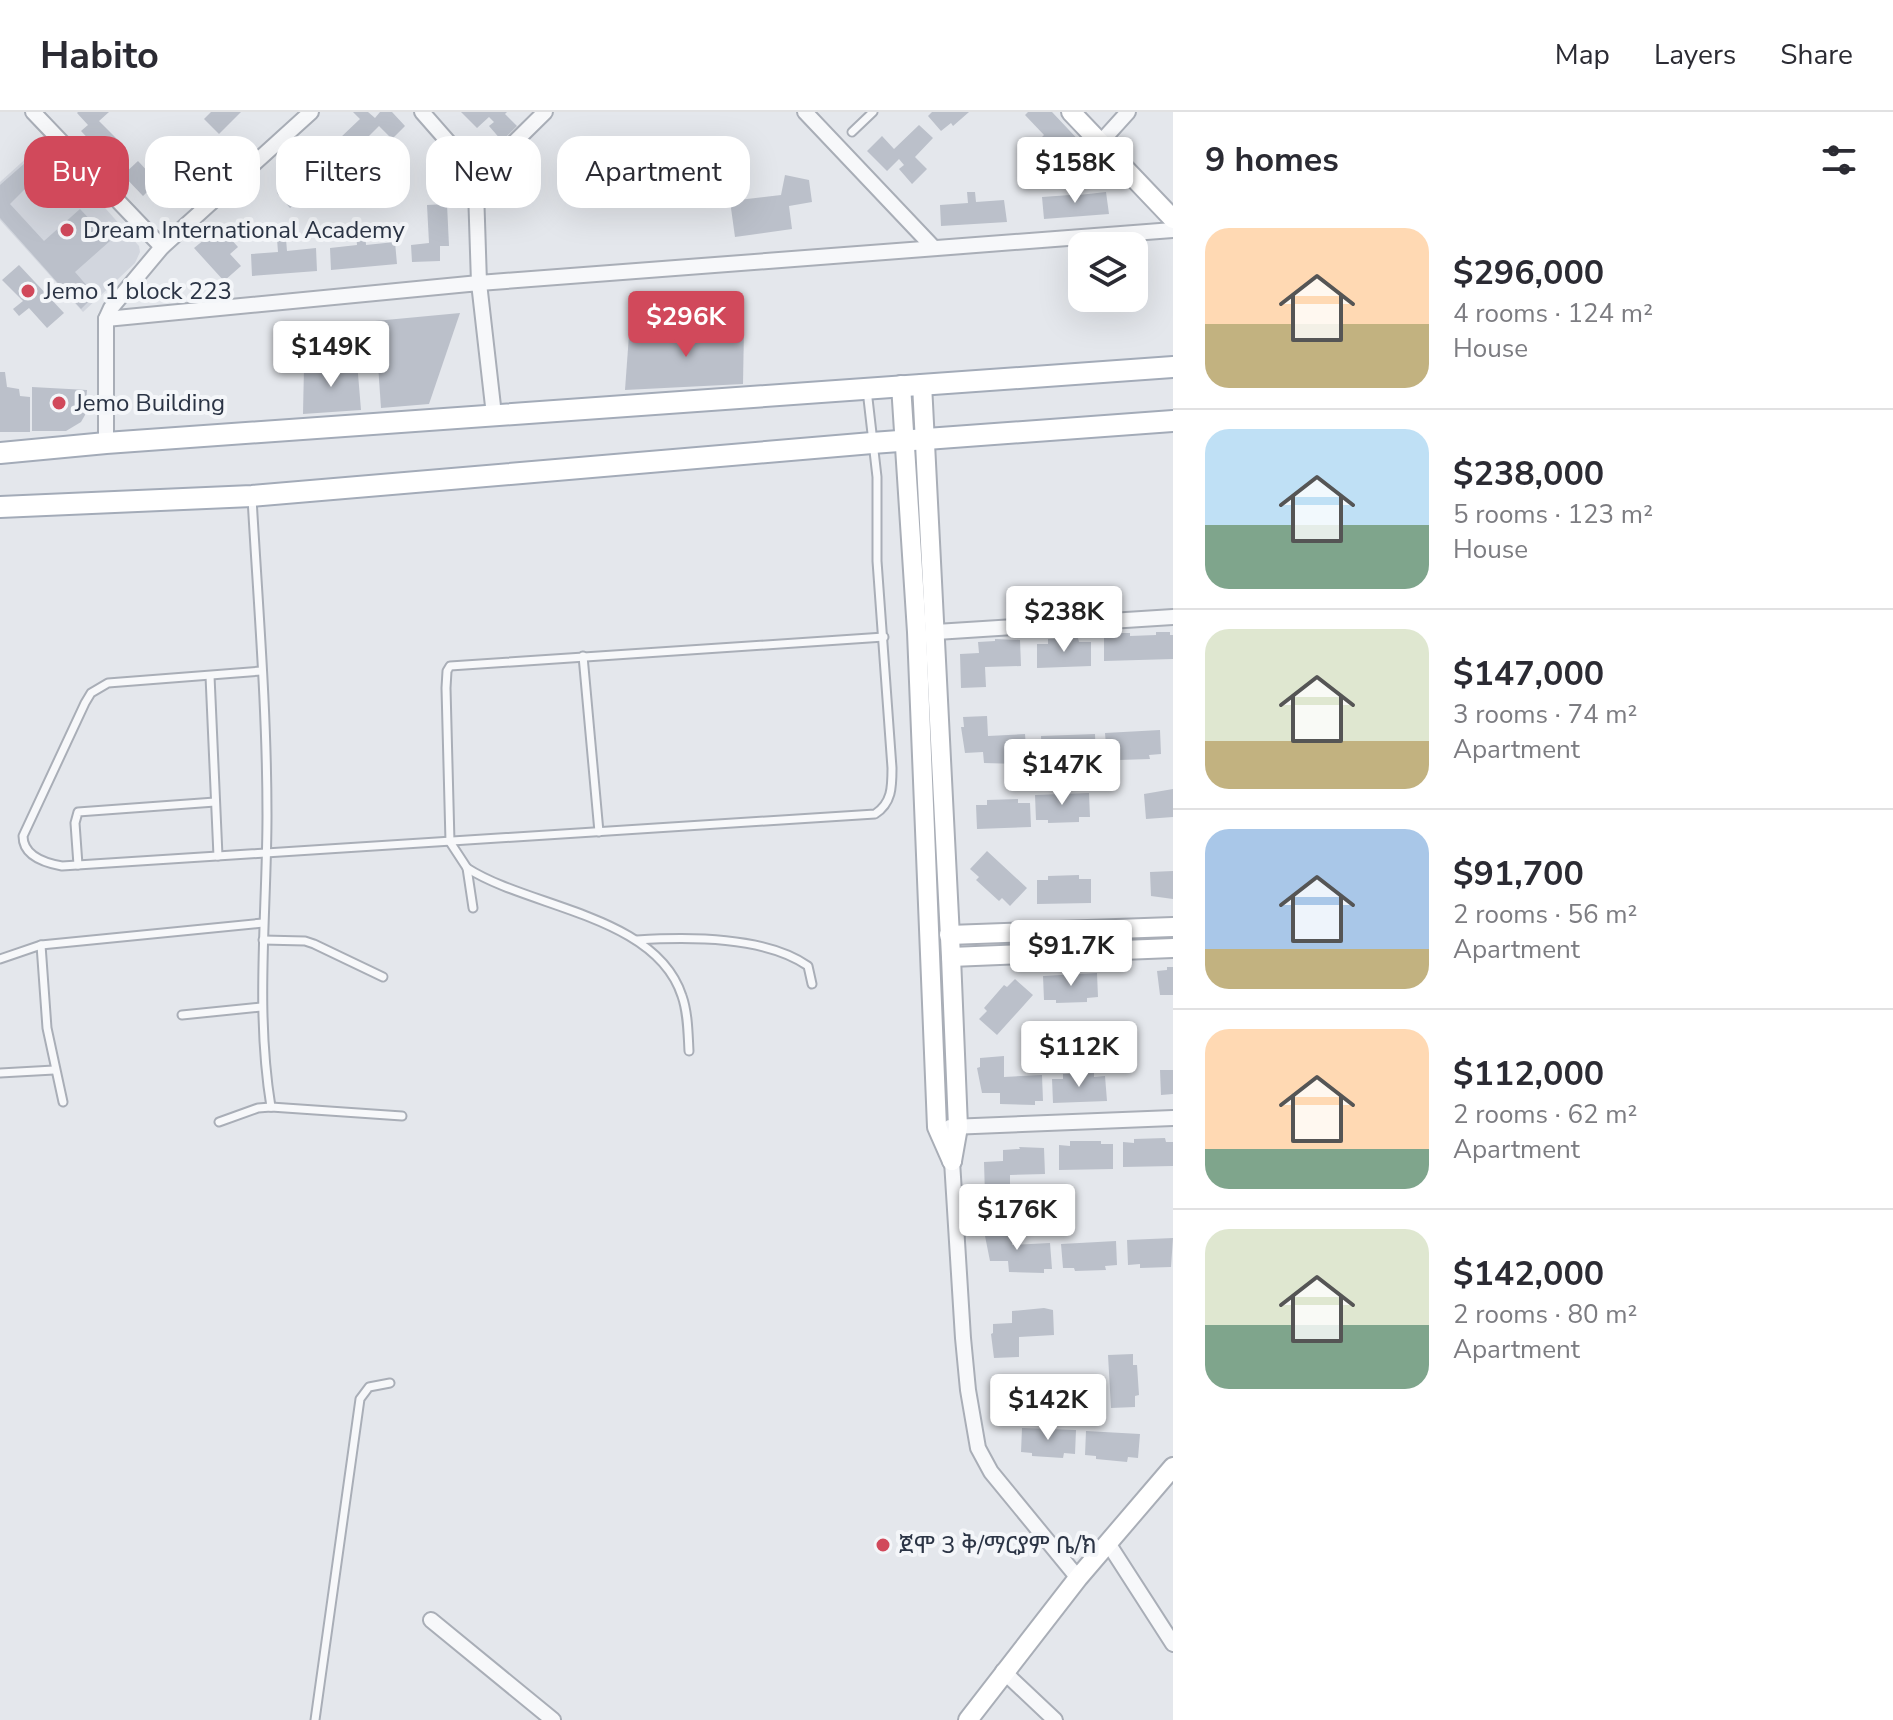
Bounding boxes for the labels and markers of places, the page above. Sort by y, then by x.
pin: $158K [1019,137,1131,205]
place label: Dream International Academy [83,214,405,246]
marker: Dream International Academy [58,221,76,239]
place label: Jemo 1 block 223 [43,275,232,307]
marker: Jemo 1 block 223 [19,282,37,300]
pin: $296K [630,291,742,359]
pin: $149K [275,321,387,389]
place label: Jemo Building [74,387,225,419]
marker: Jemo Building [50,394,68,412]
pin: $238K [1008,586,1120,654]
pin: $147K [1006,739,1118,807]
pin: $91.7K [1006,920,1136,988]
pin: $112K [1023,1021,1135,1089]
pin: $176K [961,1184,1073,1252]
pin: $142K [992,1374,1104,1442]
place label: ጀሞ 3 ቅ/ማርያም ቤ/ክ [899,1529,1097,1561]
marker: ጀሞ 3 ቅ/ማርያም ቤ/ክ [874,1536,892,1554]

